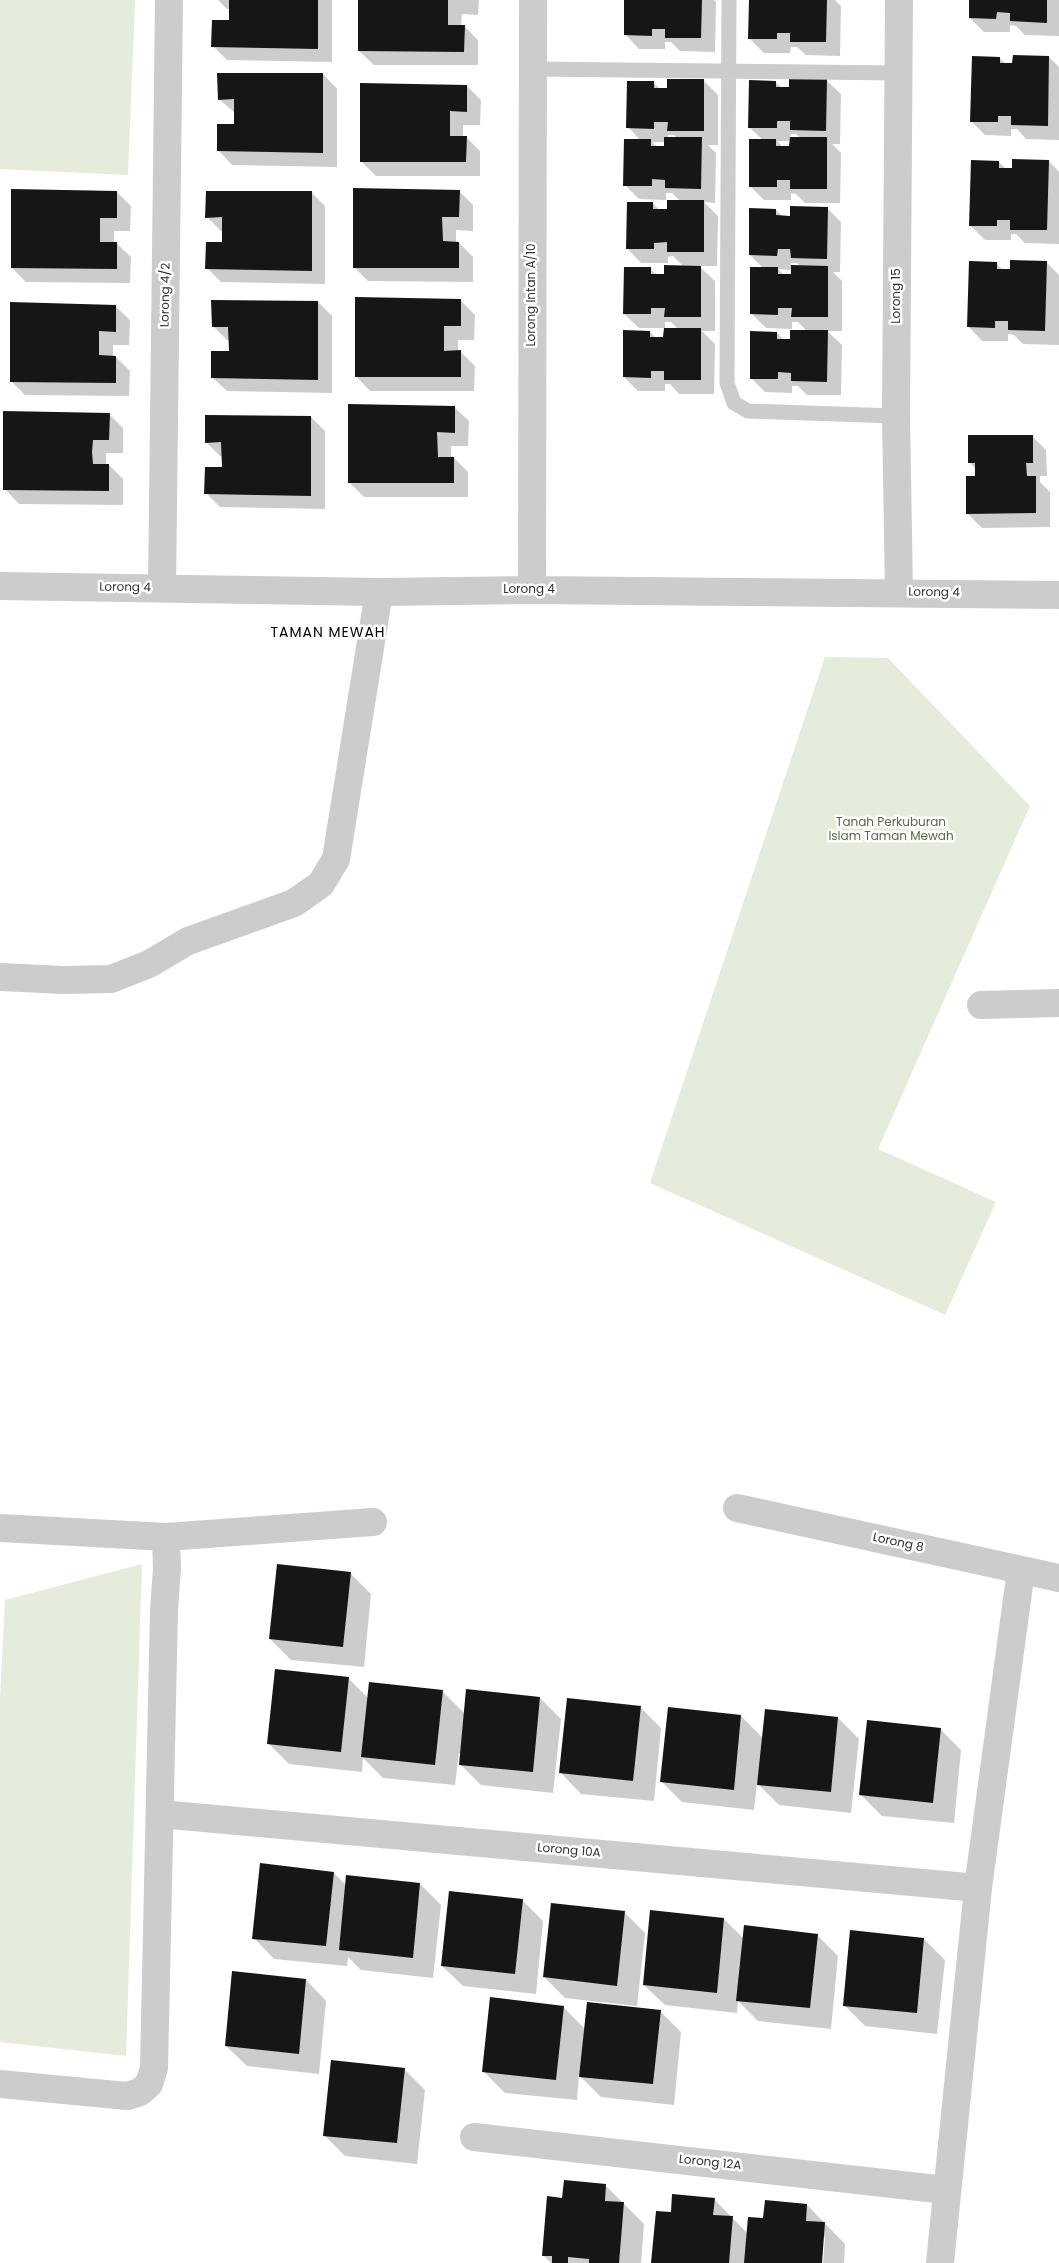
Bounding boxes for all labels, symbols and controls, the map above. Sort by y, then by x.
street label: Lorong Intan A/10 [525,243,539,347]
street label: Lorong 4/2 [158,263,174,327]
street label: Lorong 15 [890,268,904,324]
street label: Lorong 4 [99,580,151,596]
street label: Lorong 4 [503,583,555,597]
street label: Lorong 4 [908,585,960,601]
district label: TAMAN MEWAH [269,625,387,641]
park label: Tanah Perkuburan Islam Taman Mewah [828,816,954,844]
street label: Lorong 8 [871,1531,925,1555]
street label: Lorong 10A [537,1841,601,1861]
street label: Lorong 12A [678,2153,742,2173]

